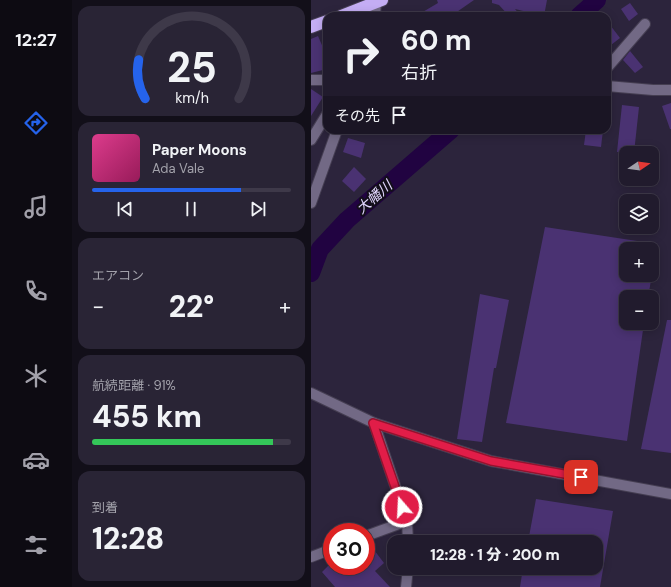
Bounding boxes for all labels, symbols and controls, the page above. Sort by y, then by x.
text: 60 m [401,22,471,59]
text: 12:27 [15,28,57,52]
icon: right [335,28,387,80]
text: 25 [167,41,216,95]
text: 右折 [401,61,437,85]
text: km/h [175,89,208,107]
icon: arrive [388,104,410,126]
text: その先 [335,106,380,126]
icon: directions [22,109,50,137]
text: Paper Moons [152,140,247,160]
north arrow [619,146,659,186]
map controls [619,146,659,330]
text: Ada Vale [152,160,204,177]
water label: 大幡川 [352,175,397,218]
icon: music [22,193,50,221]
button: layers [619,194,659,234]
icon: previous [114,198,136,220]
icon: pause [180,198,202,220]
icon: next [247,198,269,220]
button: + [619,242,659,282]
text: エアコン [92,267,144,284]
icon: phone [22,277,50,305]
text: 22° [169,287,214,326]
button: − [619,290,659,330]
text: − [92,292,104,321]
text: + [279,292,291,321]
icon: climate [22,362,50,390]
text: 航続距離 · 91% [92,377,176,394]
text: 455 km [92,397,202,436]
icon: car [22,446,50,474]
pin [564,460,598,494]
icon: arrive [570,466,592,488]
position arrow [381,486,423,528]
text: 到着 [92,499,118,516]
text: 12:28 [92,519,164,558]
speed limit sign: 30 [323,523,375,575]
icon: filters [22,531,50,559]
text: 12:28 · 1 分 · 200 m [430,545,560,565]

